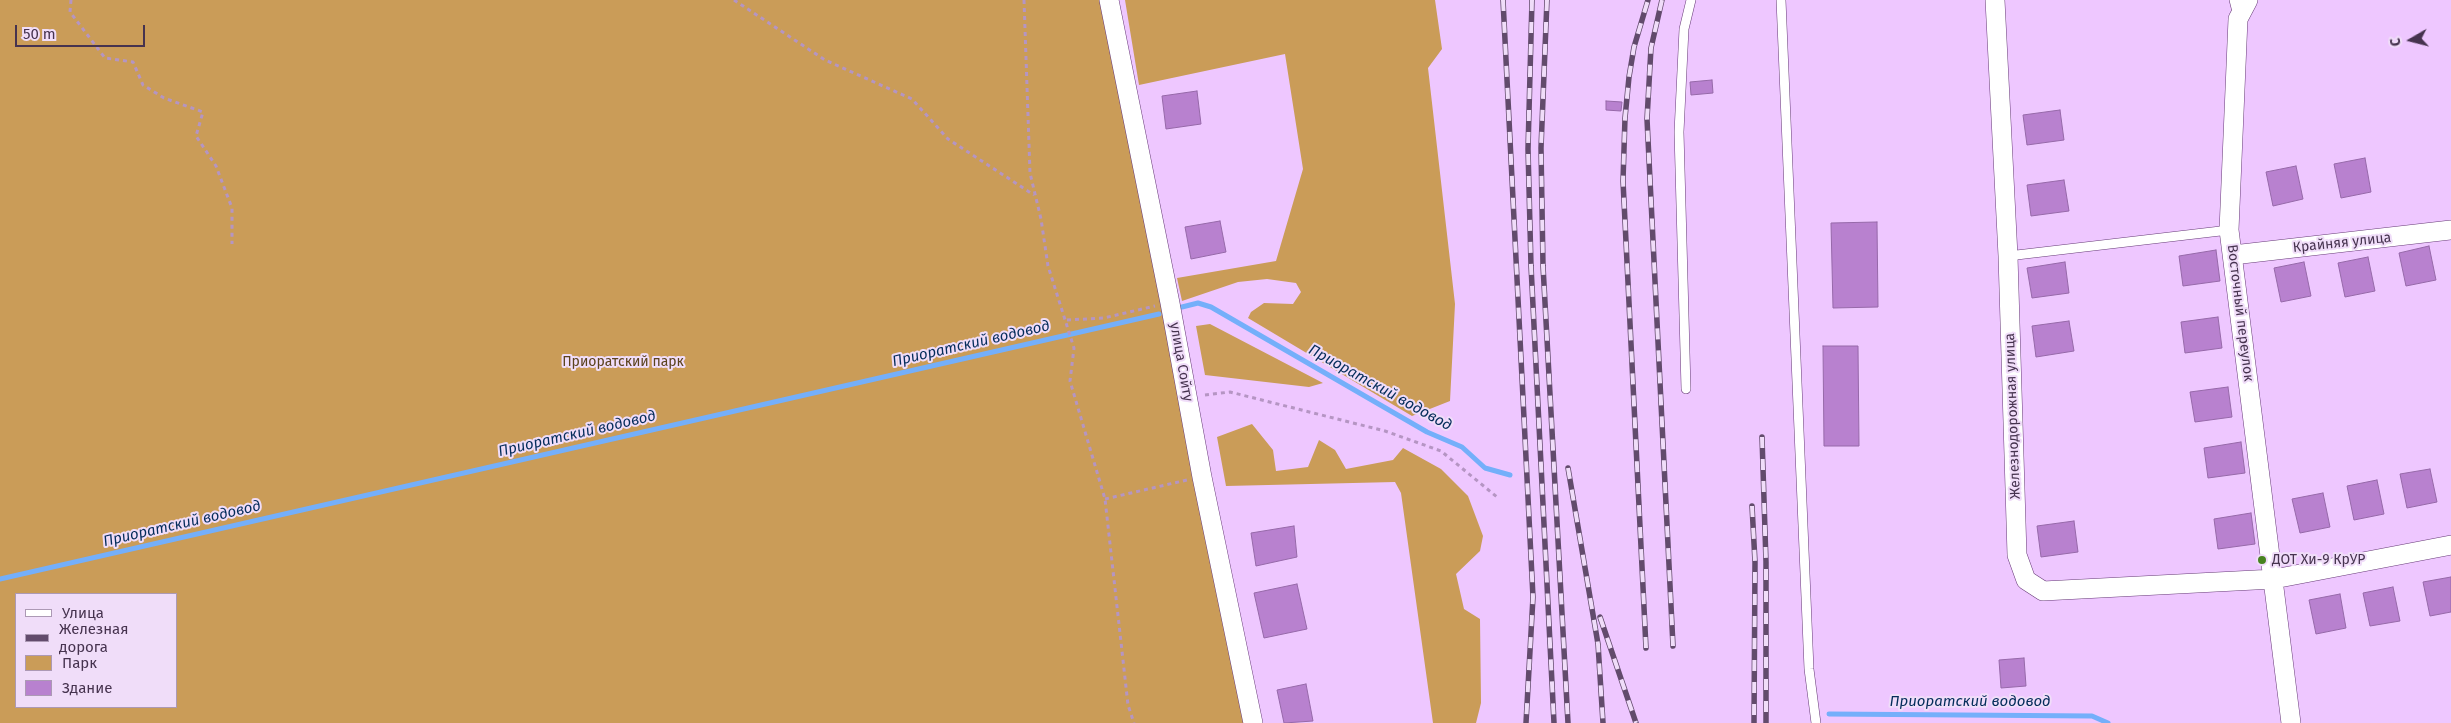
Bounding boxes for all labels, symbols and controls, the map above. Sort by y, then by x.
scale bar [18,15,148,47]
north arrow [2386,15,2436,65]
text: 50 m [23,25,56,43]
text: С [2387,37,2405,47]
street label: Крайняя улица [2292,229,2392,257]
street label: Восточный переулок [2223,244,2257,382]
water label: Приоратский водовод [890,317,1052,371]
street label: улица Сойту [1166,321,1196,403]
street label: Железнодорожная улица [2002,333,2024,499]
water label: Приоратский водовод [1305,341,1455,435]
park label: Приоратский парк [562,354,684,370]
water label: Приоратский водовод [496,407,658,461]
water label: Приоратский водовод [101,497,263,551]
place label: ДОТ Хи-9 КрУР [2272,552,2365,568]
marker: ДОТ Хи-9 КрУР [2256,554,2268,566]
legend [15,593,178,708]
text: Улица [62,604,104,622]
text: Железная дорога [59,620,128,656]
text: Парк [62,654,97,672]
text: Здание [62,679,112,697]
water label: Приоратский водовод [1889,693,2051,711]

